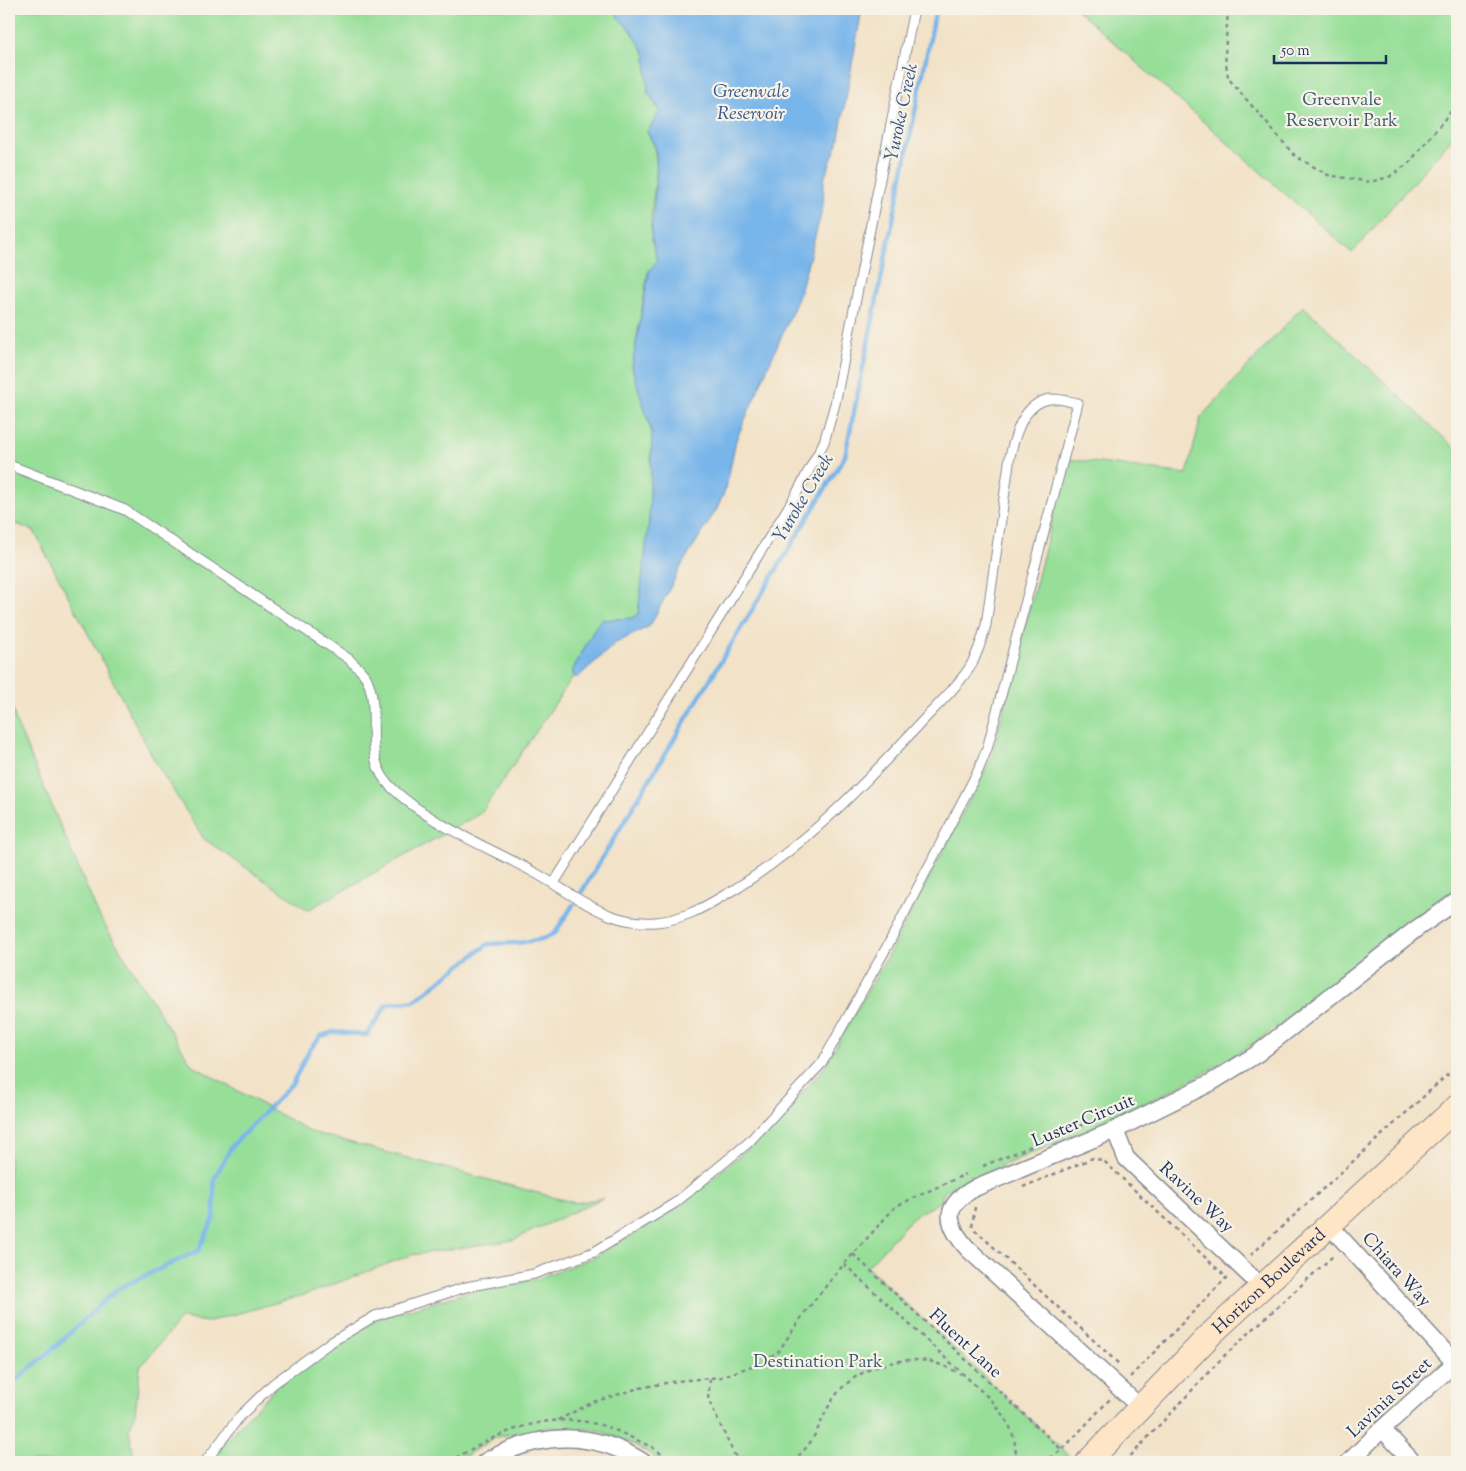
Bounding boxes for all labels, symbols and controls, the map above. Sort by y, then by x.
scale bar [1274,32,1386,64]
text: 50 m [1280,41,1310,62]
water label: Yuroke Creek [879,61,926,164]
water label: Greenvale Reservoir [713,79,789,128]
park label: Greenvale Reservoir Park [1286,88,1398,135]
water label: Yuroke Creek [767,448,841,548]
street label: Luster Circuit [1028,1089,1139,1155]
street label: Ravine Way [1152,1157,1239,1240]
street label: Horizon Boulevard [1208,1223,1333,1341]
street label: Chiara Way [1355,1227,1436,1314]
street label: Fluent Lane [922,1304,1007,1385]
park label: Destination Park [753,1350,883,1376]
street label: Lavinia Street [1342,1352,1439,1445]

